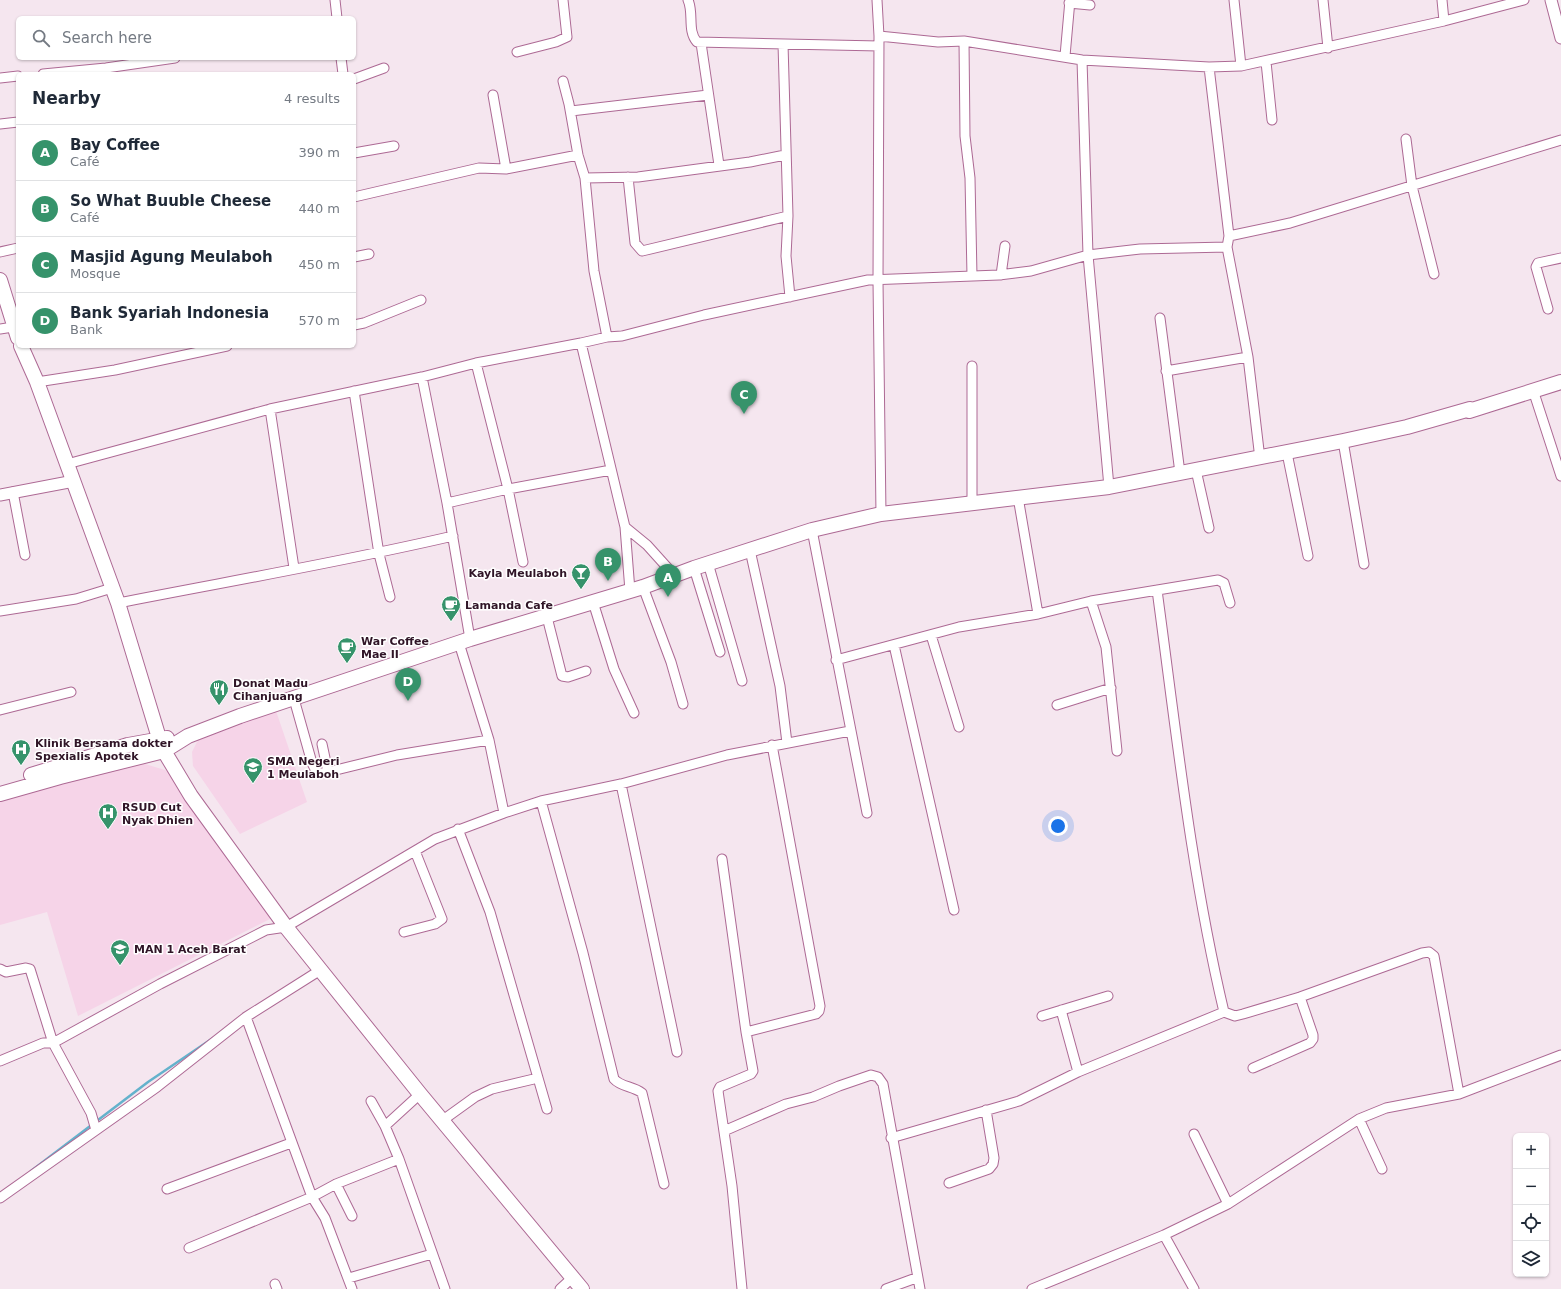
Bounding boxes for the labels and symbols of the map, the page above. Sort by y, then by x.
pin: C [731,381,757,414]
pin: B [595,548,621,581]
bar icon: Kayla Meulaboh [570,562,592,590]
pin: A [655,564,681,597]
place label: Kayla Meulaboh [469,567,567,580]
cafe icon: Lamanda Cafe [440,594,462,622]
place label: Lamanda Cafe [465,599,553,612]
place label: War Coffee Mae II [361,635,429,661]
cafe icon: War Coffee Mae II [336,636,358,664]
pin: D [395,668,421,701]
place label: Donat Madu Cihanjuang [233,677,308,703]
restaurant icon: Donat Madu Cihanjuang [208,678,230,706]
place label: Klinik Bersama dokter Spexialis Apotek [35,737,173,763]
hospital icon: Klinik Bersama dokter Spexialis Apotek [10,738,32,766]
place label: SMA Negeri 1 Meulaboh [267,755,339,781]
school or university icon: SMA Negeri 1 Meulaboh [242,756,264,784]
place label: RSUD Cut Nyak Dhien [122,801,193,827]
hospital icon: RSUD Cut Nyak Dhien [97,802,119,830]
your location [1048,816,1068,836]
school or university icon: MAN 1 Aceh Barat [109,938,131,966]
place label: MAN 1 Aceh Barat [134,943,246,956]

